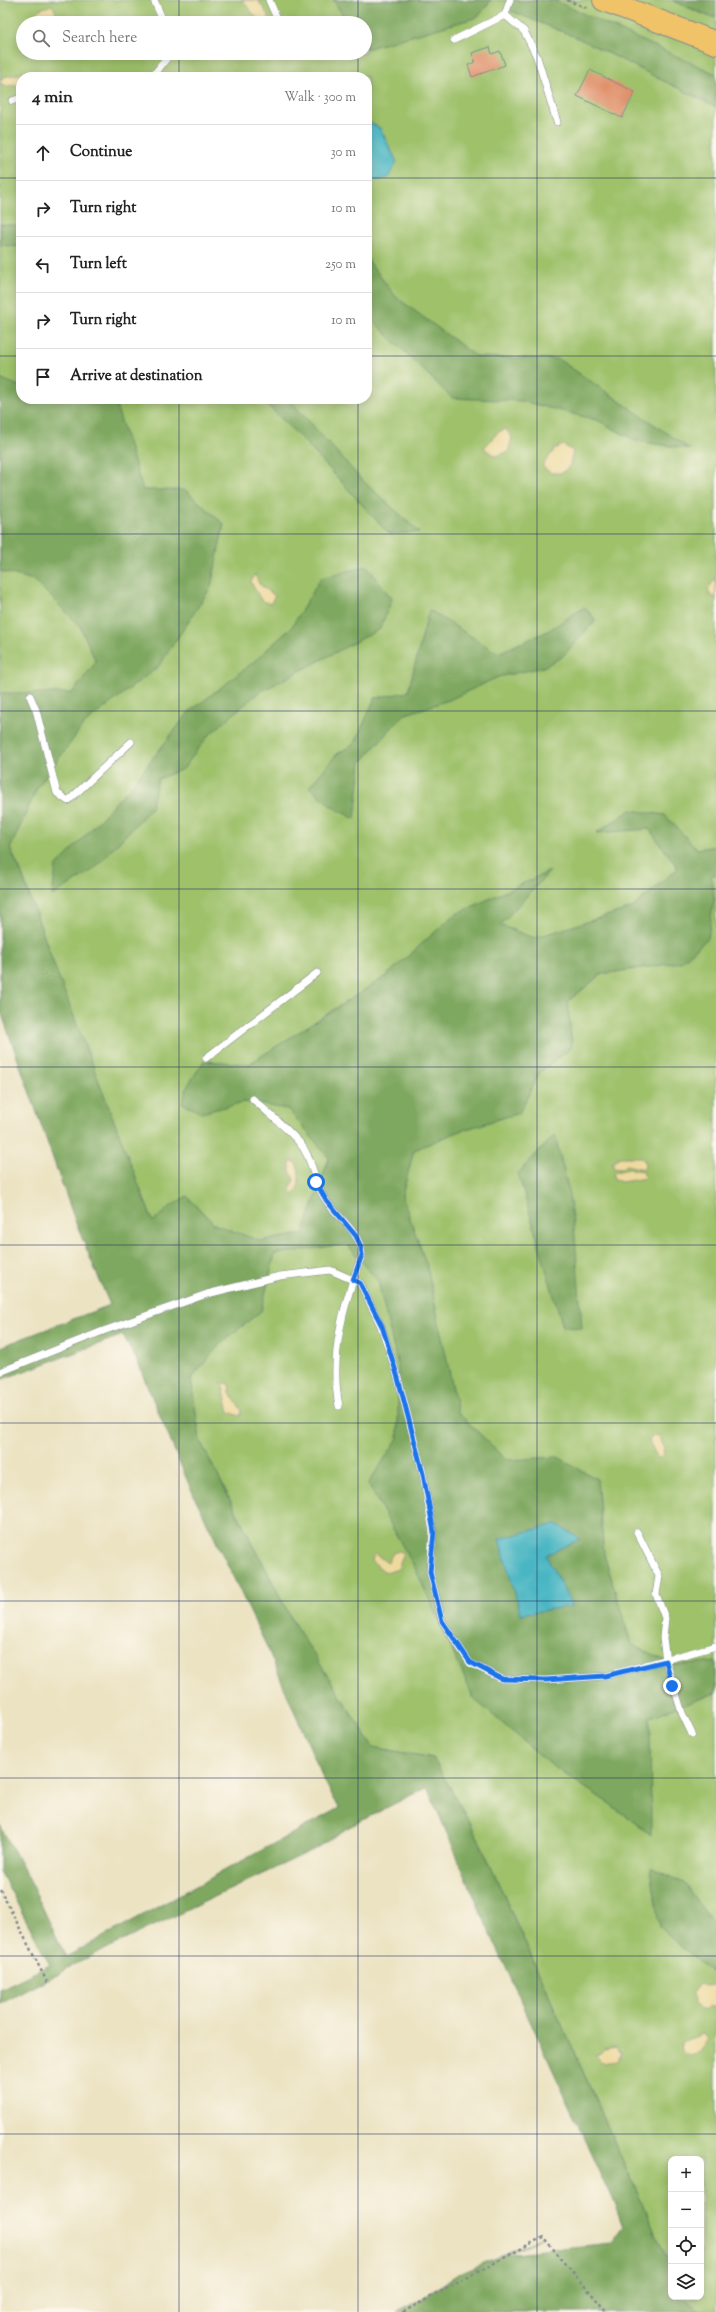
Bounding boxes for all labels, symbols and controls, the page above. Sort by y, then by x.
search box [16,16,372,60]
icon: search [30,27,52,49]
text: Search here [62,28,137,49]
text: 4 min [32,86,73,110]
text: Walk · 300 m [284,89,356,107]
icon: ahead [32,142,54,164]
text: Continue [70,142,132,163]
text: 30 m [330,144,356,162]
icon: right [32,198,54,220]
text: Turn right [70,198,136,219]
text: 10 m [331,200,356,218]
icon: left [32,254,54,276]
text: Turn left [70,254,127,275]
text: 250 m [325,256,356,274]
icon: right [32,310,54,332]
text: Turn right [70,310,136,331]
text: 10 m [331,312,356,330]
icon: arrive [32,366,54,388]
text: Arrive at destination [70,366,203,387]
route start [307,1173,325,1191]
route end [663,1677,681,1695]
map controls [668,2156,704,2300]
button: + [668,2156,704,2192]
button: − [668,2192,704,2228]
button: locate [668,2228,704,2264]
button: layers [668,2264,704,2300]

